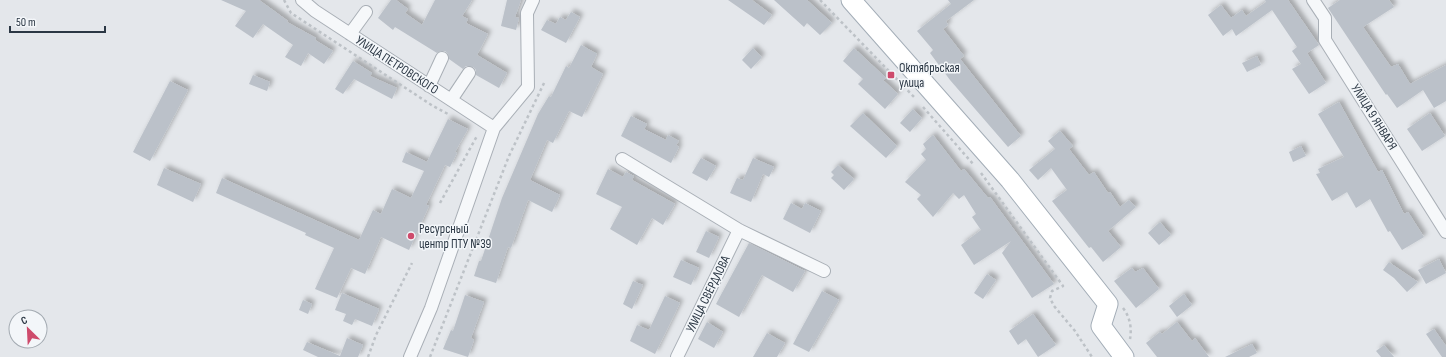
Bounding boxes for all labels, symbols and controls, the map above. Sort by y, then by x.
scale bar [10,8,105,34]
text: 50 m [16,15,36,30]
street label: УЛИЦА ПЕТРОВСКОГО [353,32,441,98]
place label: Октябрьская улица [899,60,960,91]
marker: Октябрьская улица [886,70,896,80]
street label: УЛИЦА 9 ЯНВАРЯ [1347,81,1401,153]
place label: Ресурсный центр ПТУ №39 [419,221,492,252]
marker: Ресурсный центр ПТУ №39 [406,231,416,241]
street label: УЛИЦА СВЕРДЛОВА [682,253,734,335]
north arrow [8,309,48,349]
text: С [19,313,30,327]

